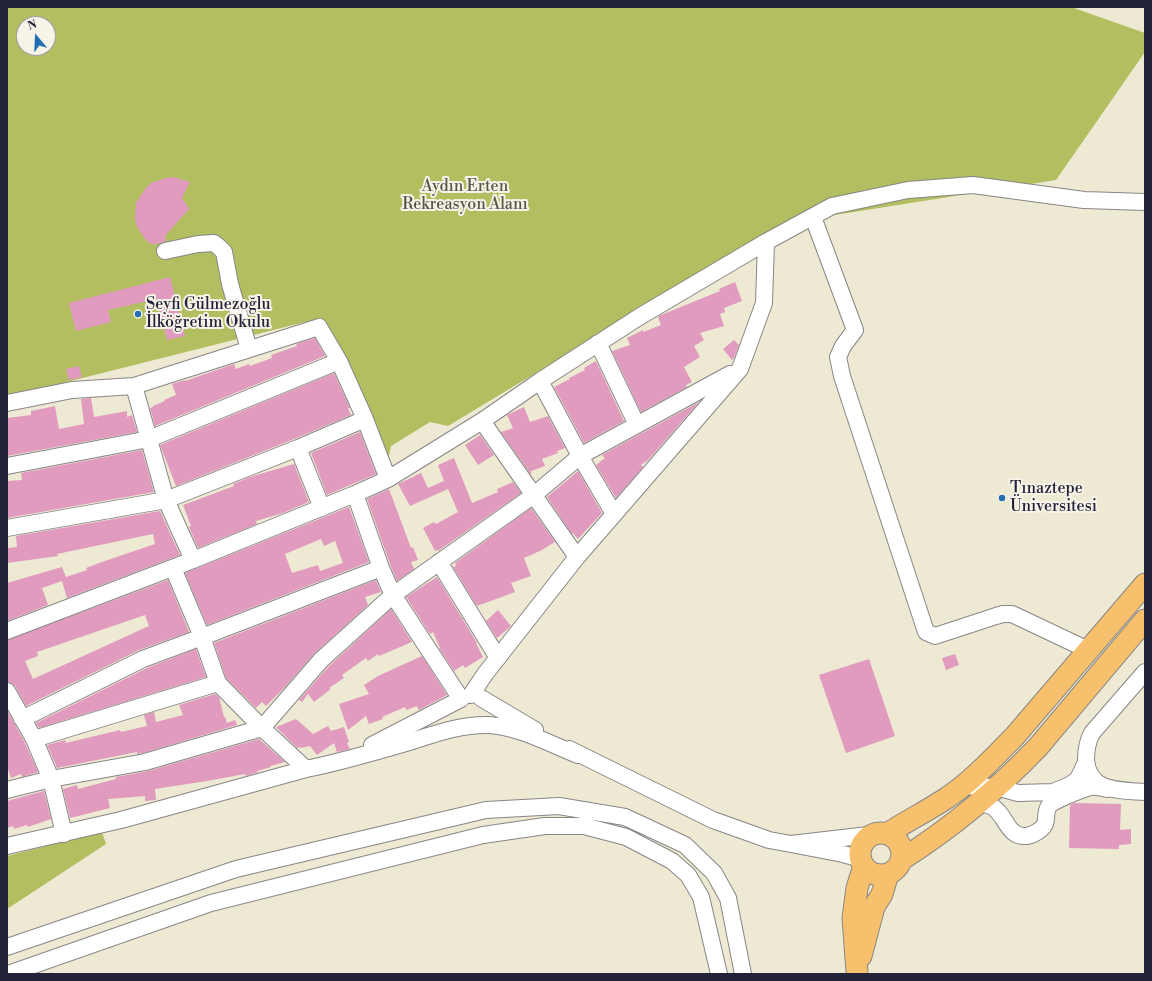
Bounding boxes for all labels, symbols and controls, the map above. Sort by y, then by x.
north arrow [16,16,56,56]
text: N [26,18,39,34]
park label: Aydın Erten Rekreasyon Alanı [402,177,528,215]
place label: Seyfi Gülmezoğlu İlköğretim Okulu [146,295,271,333]
marker: Seyfi Gülmezoğlu İlköğretim Okulu [133,309,143,319]
place label: Tınaztepe Üniversitesi [1010,479,1097,517]
marker: Tınaztepe Üniversitesi [997,493,1007,503]

